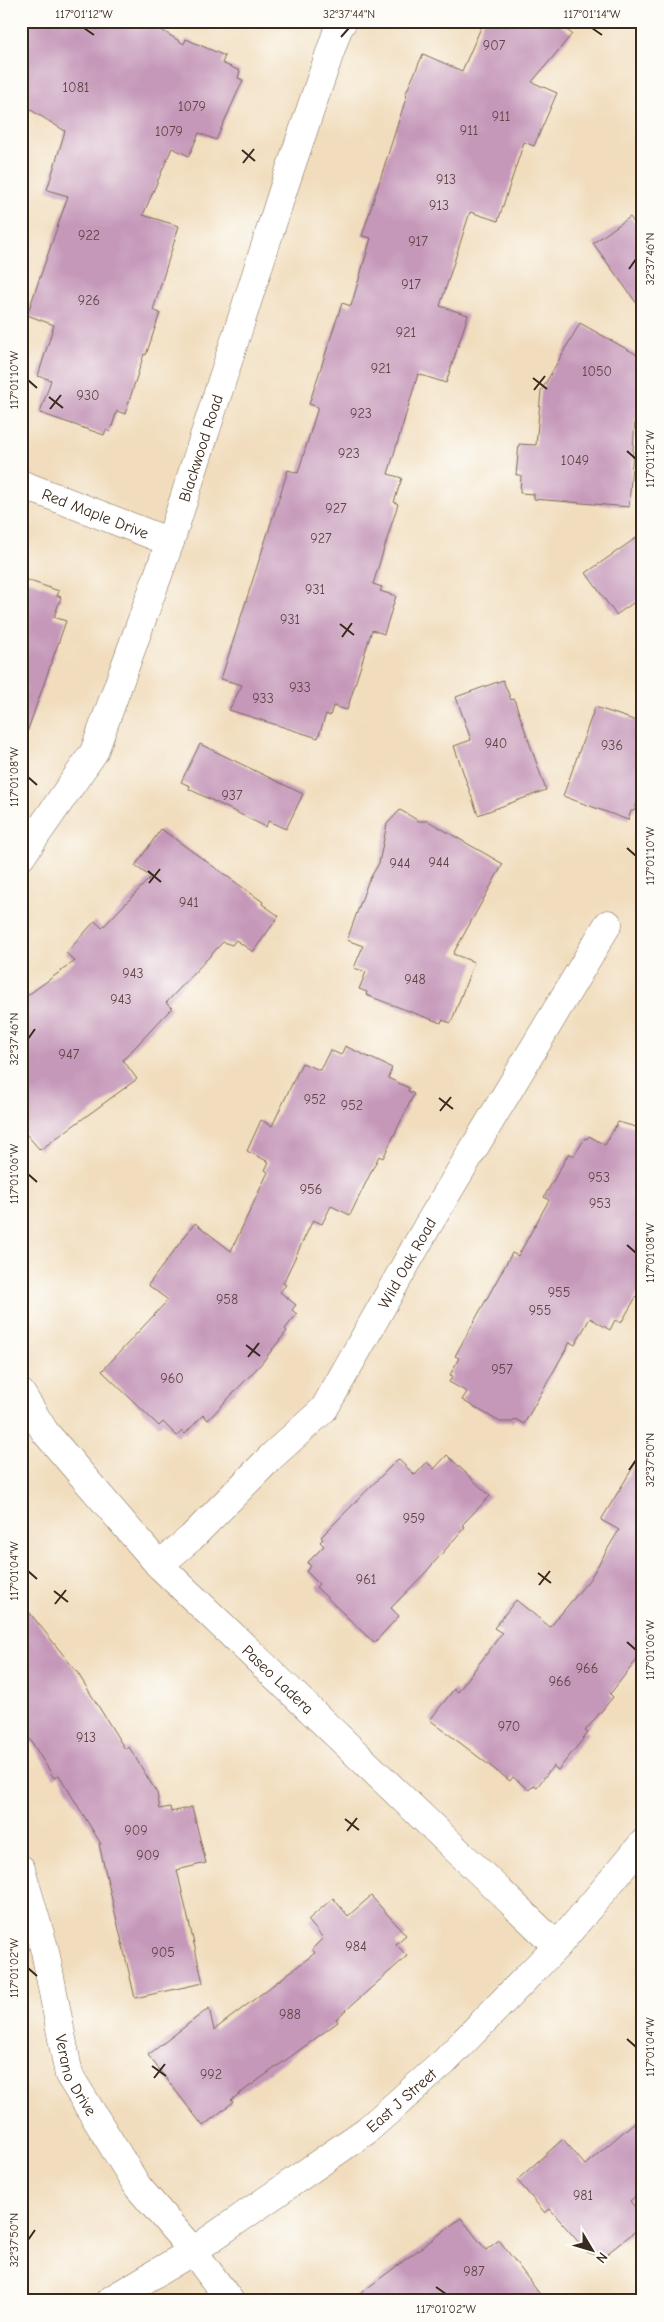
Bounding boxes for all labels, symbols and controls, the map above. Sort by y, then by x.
text: 117°01'12"W [55,7,113,21]
text: 32°37'44"N [323,7,375,21]
text: 117°01'14"W [564,7,621,21]
house number: 907 [483,37,506,54]
house number: 1081 [63,79,89,96]
house number: 1079 [178,98,206,115]
house number: 911 [492,108,510,125]
house number: 911 [460,122,478,139]
house number: 1079 [155,123,183,140]
house number: 913 [436,171,456,188]
house number: 913 [429,197,449,214]
house number: 922 [78,227,100,244]
house number: 917 [408,233,428,250]
text: 32°37'46"N [643,233,657,285]
house number: 917 [401,276,421,293]
house number: 926 [78,292,100,309]
house number: 921 [396,324,416,341]
text: 117°01'10"W [7,350,21,409]
house number: 921 [371,360,391,377]
house number: 1050 [582,363,612,380]
house number: 930 [76,387,100,404]
street label: Blackwood Road [176,392,227,504]
house number: 923 [350,405,372,422]
text: 117°01'12"W [643,430,657,488]
house number: 923 [338,445,360,462]
house number: 1049 [561,452,589,469]
street label: Red Maple Drive [39,485,151,543]
house number: 927 [325,500,347,517]
house number: 927 [310,530,332,547]
house number: 931 [305,581,325,598]
house number: 931 [280,611,300,628]
house number: 933 [289,679,311,696]
house number: 933 [252,690,274,707]
house number: 940 [485,735,507,752]
house number: 936 [601,737,623,754]
text: 117°01'08"W [7,747,21,807]
house number: 937 [221,787,243,804]
text: 117°01'10"W [643,826,657,885]
house number: 944 [429,854,450,871]
house number: 944 [390,855,411,872]
house number: 941 [179,894,199,911]
house number: 943 [122,965,144,982]
house number: 948 [404,971,426,988]
house number: 943 [110,991,132,1008]
text: 32°37'46"N [7,1013,21,1065]
house number: 947 [59,1046,80,1063]
house number: 952 [304,1091,326,1108]
house number: 952 [341,1097,363,1114]
text: 117°01'06"W [7,1143,21,1204]
house number: 953 [588,1169,610,1186]
house number: 956 [300,1181,322,1198]
house number: 953 [589,1195,611,1212]
street label: Wild Oak Road [375,1215,440,1312]
text: 117°01'08"W [643,1223,657,1283]
house number: 955 [548,1284,570,1301]
house number: 958 [216,1291,238,1308]
house number: 955 [529,1302,551,1319]
house number: 957 [491,1361,513,1378]
house number: 960 [160,1370,184,1387]
text: 32°37'50"N [643,1433,657,1487]
house number: 959 [403,1510,425,1527]
text: 117°01'04"W [7,1541,21,1601]
house number: 961 [356,1571,376,1588]
text: 117°01'06"W [643,1619,657,1680]
street label: Paseo Ladera [238,1642,317,1718]
house number: 966 [576,1660,598,1677]
house number: 966 [549,1673,571,1690]
house number: 970 [498,1718,520,1735]
house number: 913 [76,1729,96,1746]
house number: 909 [124,1822,148,1839]
house number: 909 [136,1847,160,1864]
text: 117°01'02"W [7,1937,21,1998]
house number: 984 [345,1938,367,1955]
house number: 905 [151,1944,175,1961]
house number: 988 [279,2006,301,2023]
text: 117°01'04"W [643,2017,657,2077]
street label: Verano Drive [51,2033,100,2119]
street label: East J Street [363,2065,441,2136]
house number: 992 [200,2066,222,2083]
house number: 981 [573,2187,593,2204]
text: 32°37'50"N [7,2213,21,2267]
north arrow [566,2224,616,2274]
text: N [592,2249,611,2267]
house number: 987 [463,2263,485,2280]
text: 117°01'02"W [416,2302,477,2316]

